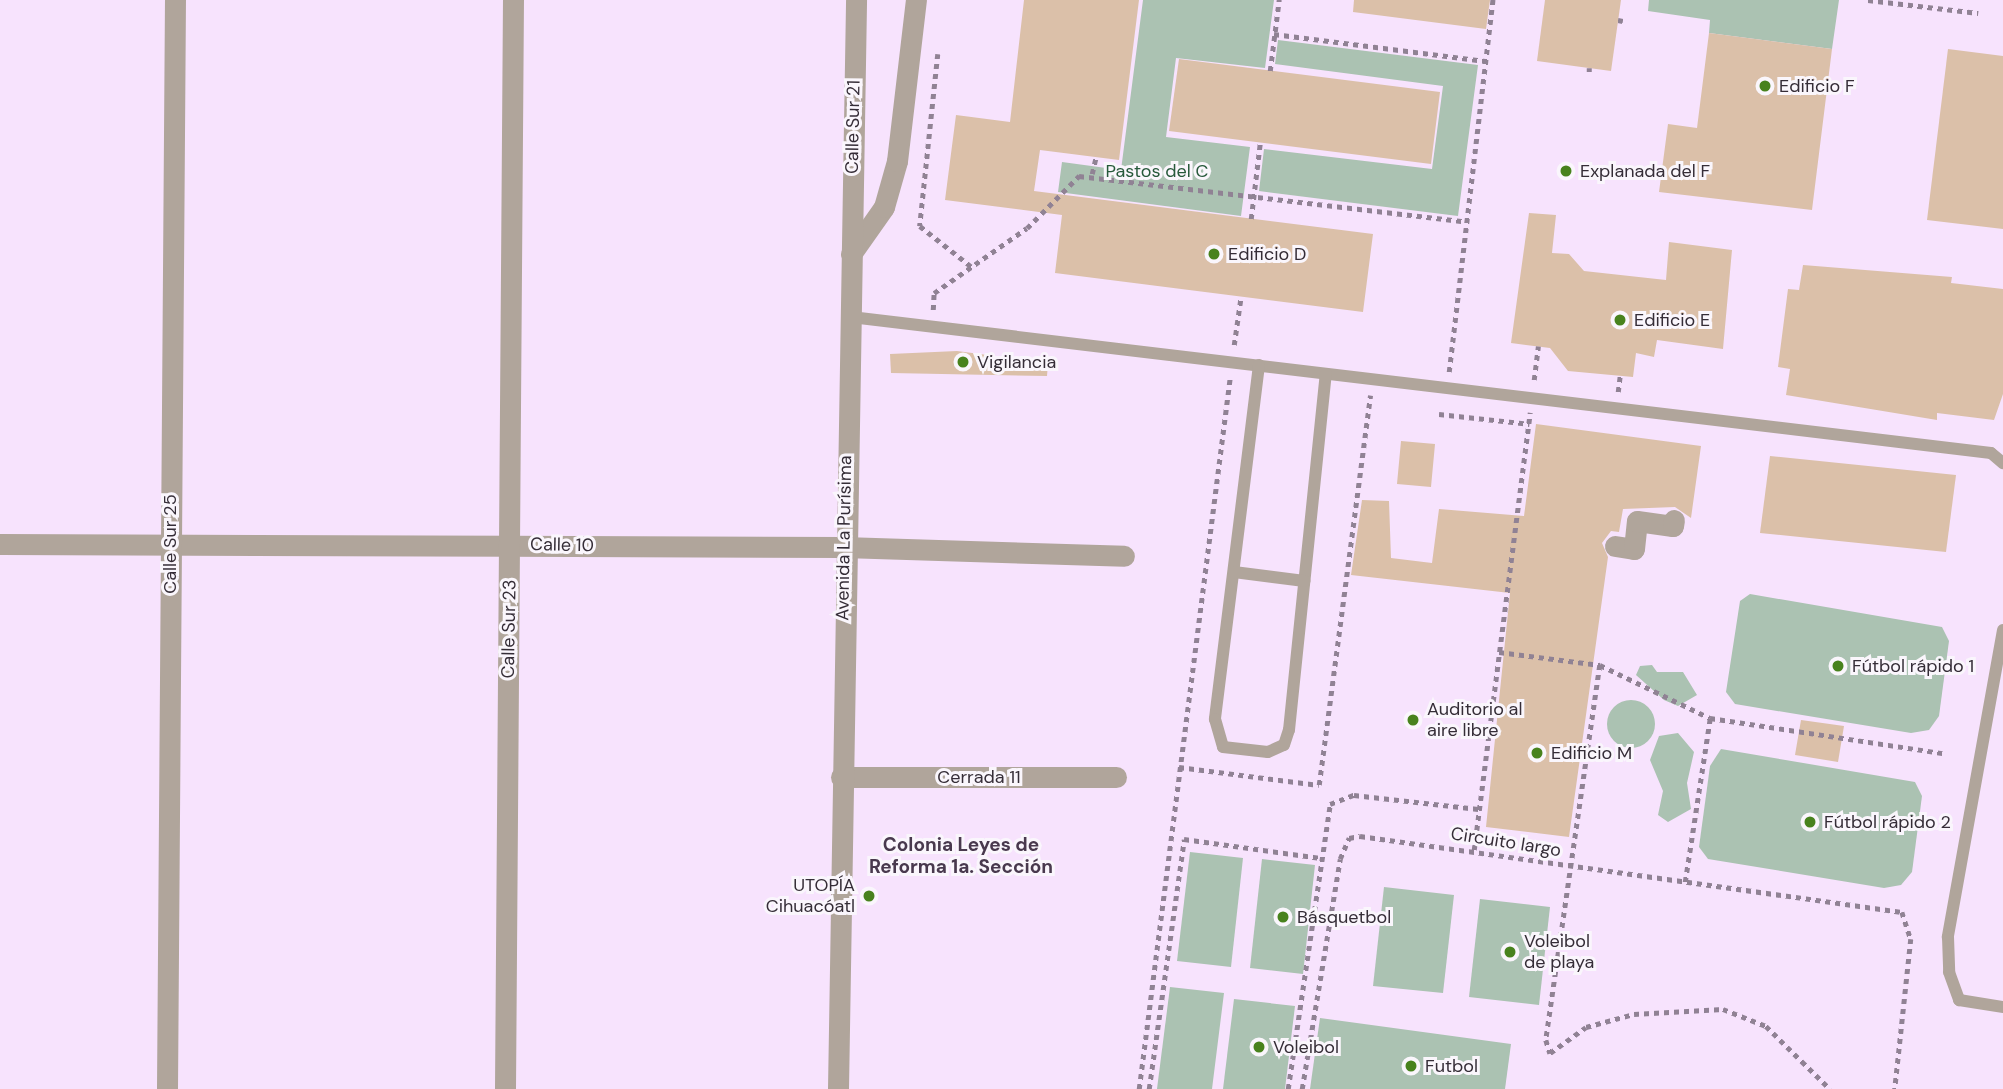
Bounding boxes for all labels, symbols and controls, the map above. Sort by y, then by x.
place label: Edificio F [1779,75,1855,97]
marker: Edificio F [1757,78,1773,94]
street label: Calle Sur 21 [841,80,865,174]
park label: Pastos del C [1106,160,1208,182]
place label: Explanada del F [1580,160,1710,182]
marker: Explanada del F [1558,163,1574,179]
place label: Edificio D [1228,243,1306,265]
marker: Edificio D [1206,246,1222,262]
place label: Edificio E [1634,309,1710,331]
marker: Edificio E [1612,312,1628,328]
place label: Vigilancia [977,351,1056,373]
marker: Vigilancia [955,354,971,370]
street label: Avenida La Purísima [832,455,856,621]
street label: Calle Sur 25 [159,494,181,594]
street label: Calle 10 [530,534,594,556]
street label: Calle Sur 23 [497,579,521,679]
place label: Fútbol rápido 1 [1852,655,1974,677]
marker: Fútbol rápido 1 [1830,658,1846,674]
place label: Auditorio al aire libre [1427,699,1522,742]
marker: Auditorio al aire libre [1405,712,1421,728]
place label: Edificio M [1551,742,1632,764]
marker: Edificio M [1529,745,1545,761]
street label: Cerrada 11 [937,766,1021,788]
place label: Fútbol rápido 2 [1824,811,1951,833]
marker: Fútbol rápido 2 [1802,814,1818,830]
street label: Circuito largo [1449,823,1563,861]
district label: Colonia Leyes de Reforma 1a. Sección [869,834,1053,878]
place label: UTOPÍA Cihuacóatl [766,875,855,917]
marker: UTOPÍA Cihuacóatl [861,888,877,904]
place label: Básquetbol [1297,906,1391,928]
marker: Básquetbol [1275,909,1291,925]
place label: Voleibol de playa [1524,931,1594,974]
marker: Voleibol de playa [1502,944,1518,960]
place label: Voleibol [1273,1036,1339,1058]
marker: Voleibol [1251,1039,1267,1055]
place label: Futbol [1425,1055,1478,1077]
marker: Futbol [1403,1058,1419,1074]

